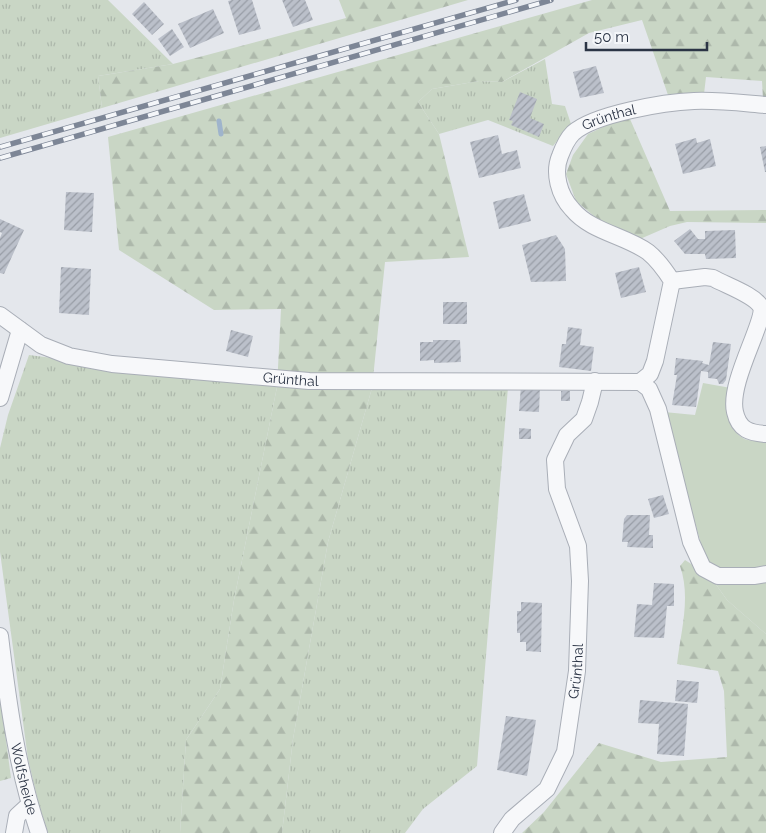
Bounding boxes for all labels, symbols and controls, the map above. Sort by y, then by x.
scale bar [586,20,707,52]
text: 50 m [594,28,629,46]
street label: Grünthal [579,101,637,134]
street label: Grünthal [262,369,319,389]
street label: Grünthal [565,643,586,700]
street label: Wolfsheide [8,741,41,817]

